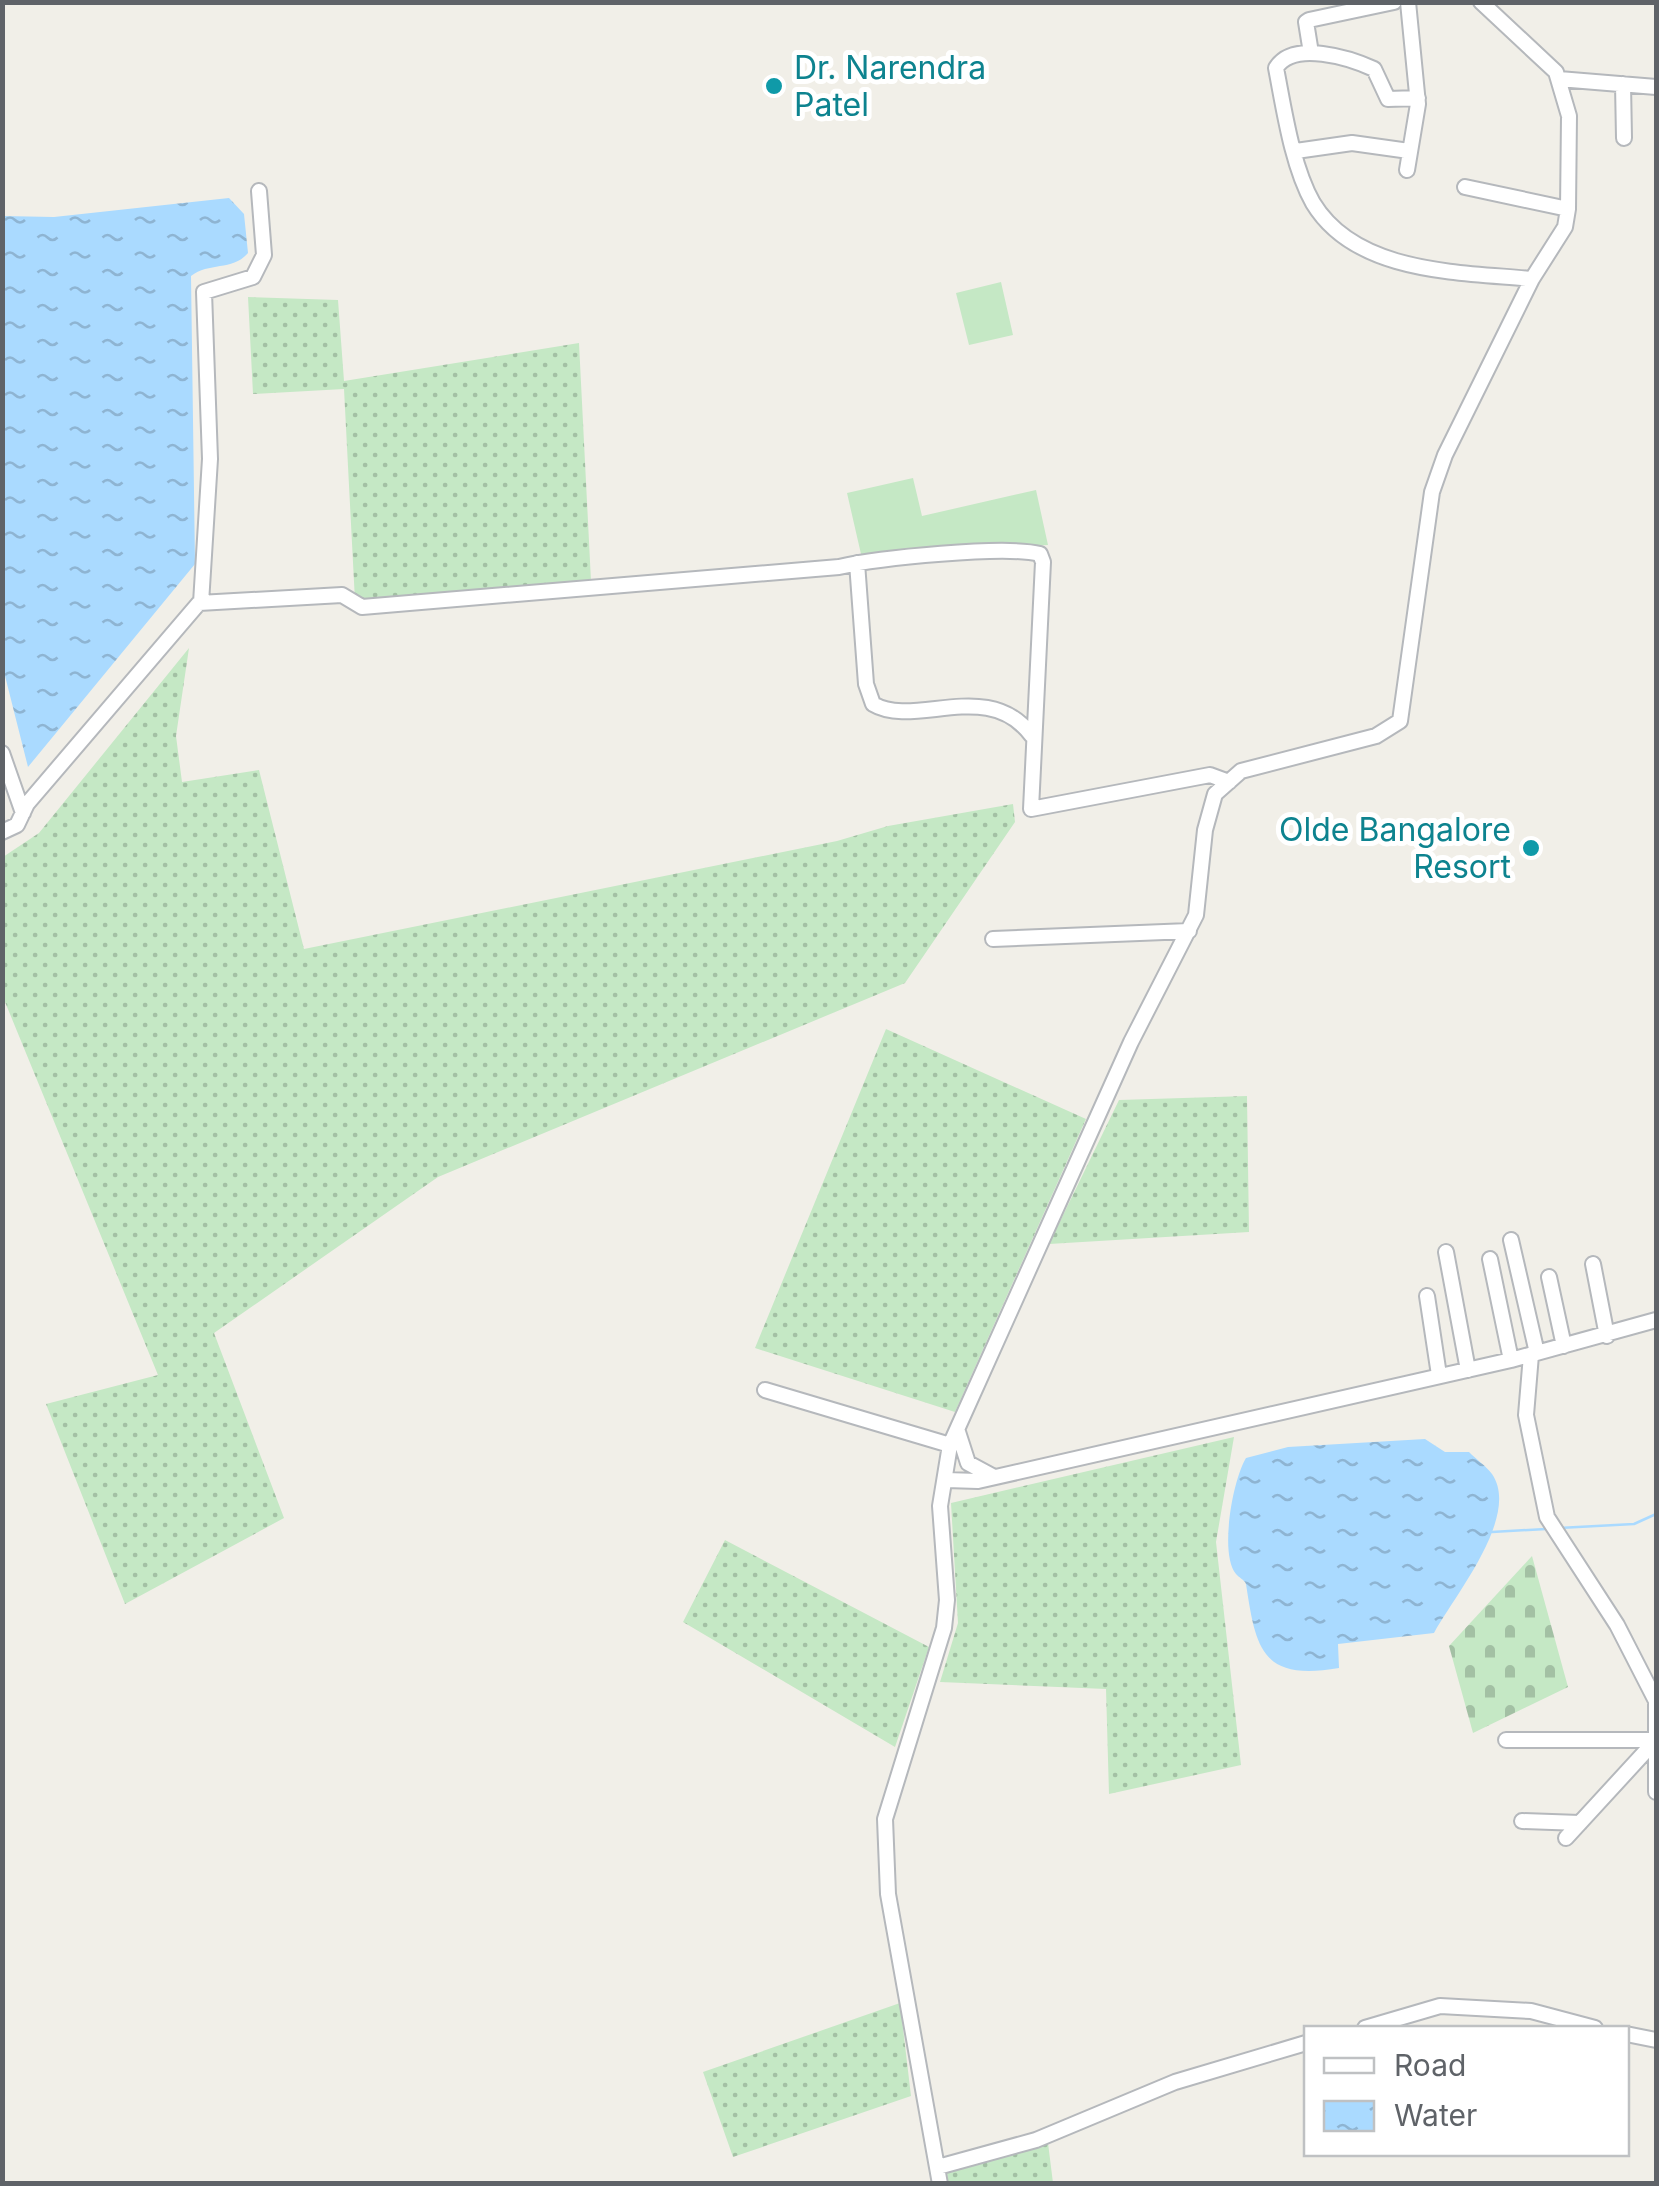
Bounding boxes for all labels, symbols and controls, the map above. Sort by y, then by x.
place label: Dr. Narendra Patel [794,48,986,124]
marker: Dr. Narendra Patel [763,75,785,97]
place label: Olde Bangalore Resort [1279,810,1511,886]
marker: Olde Bangalore Resort [1520,837,1542,859]
legend [1304,2026,1629,2156]
text: Road [1394,2047,1466,2083]
text: Water [1394,2097,1477,2133]

